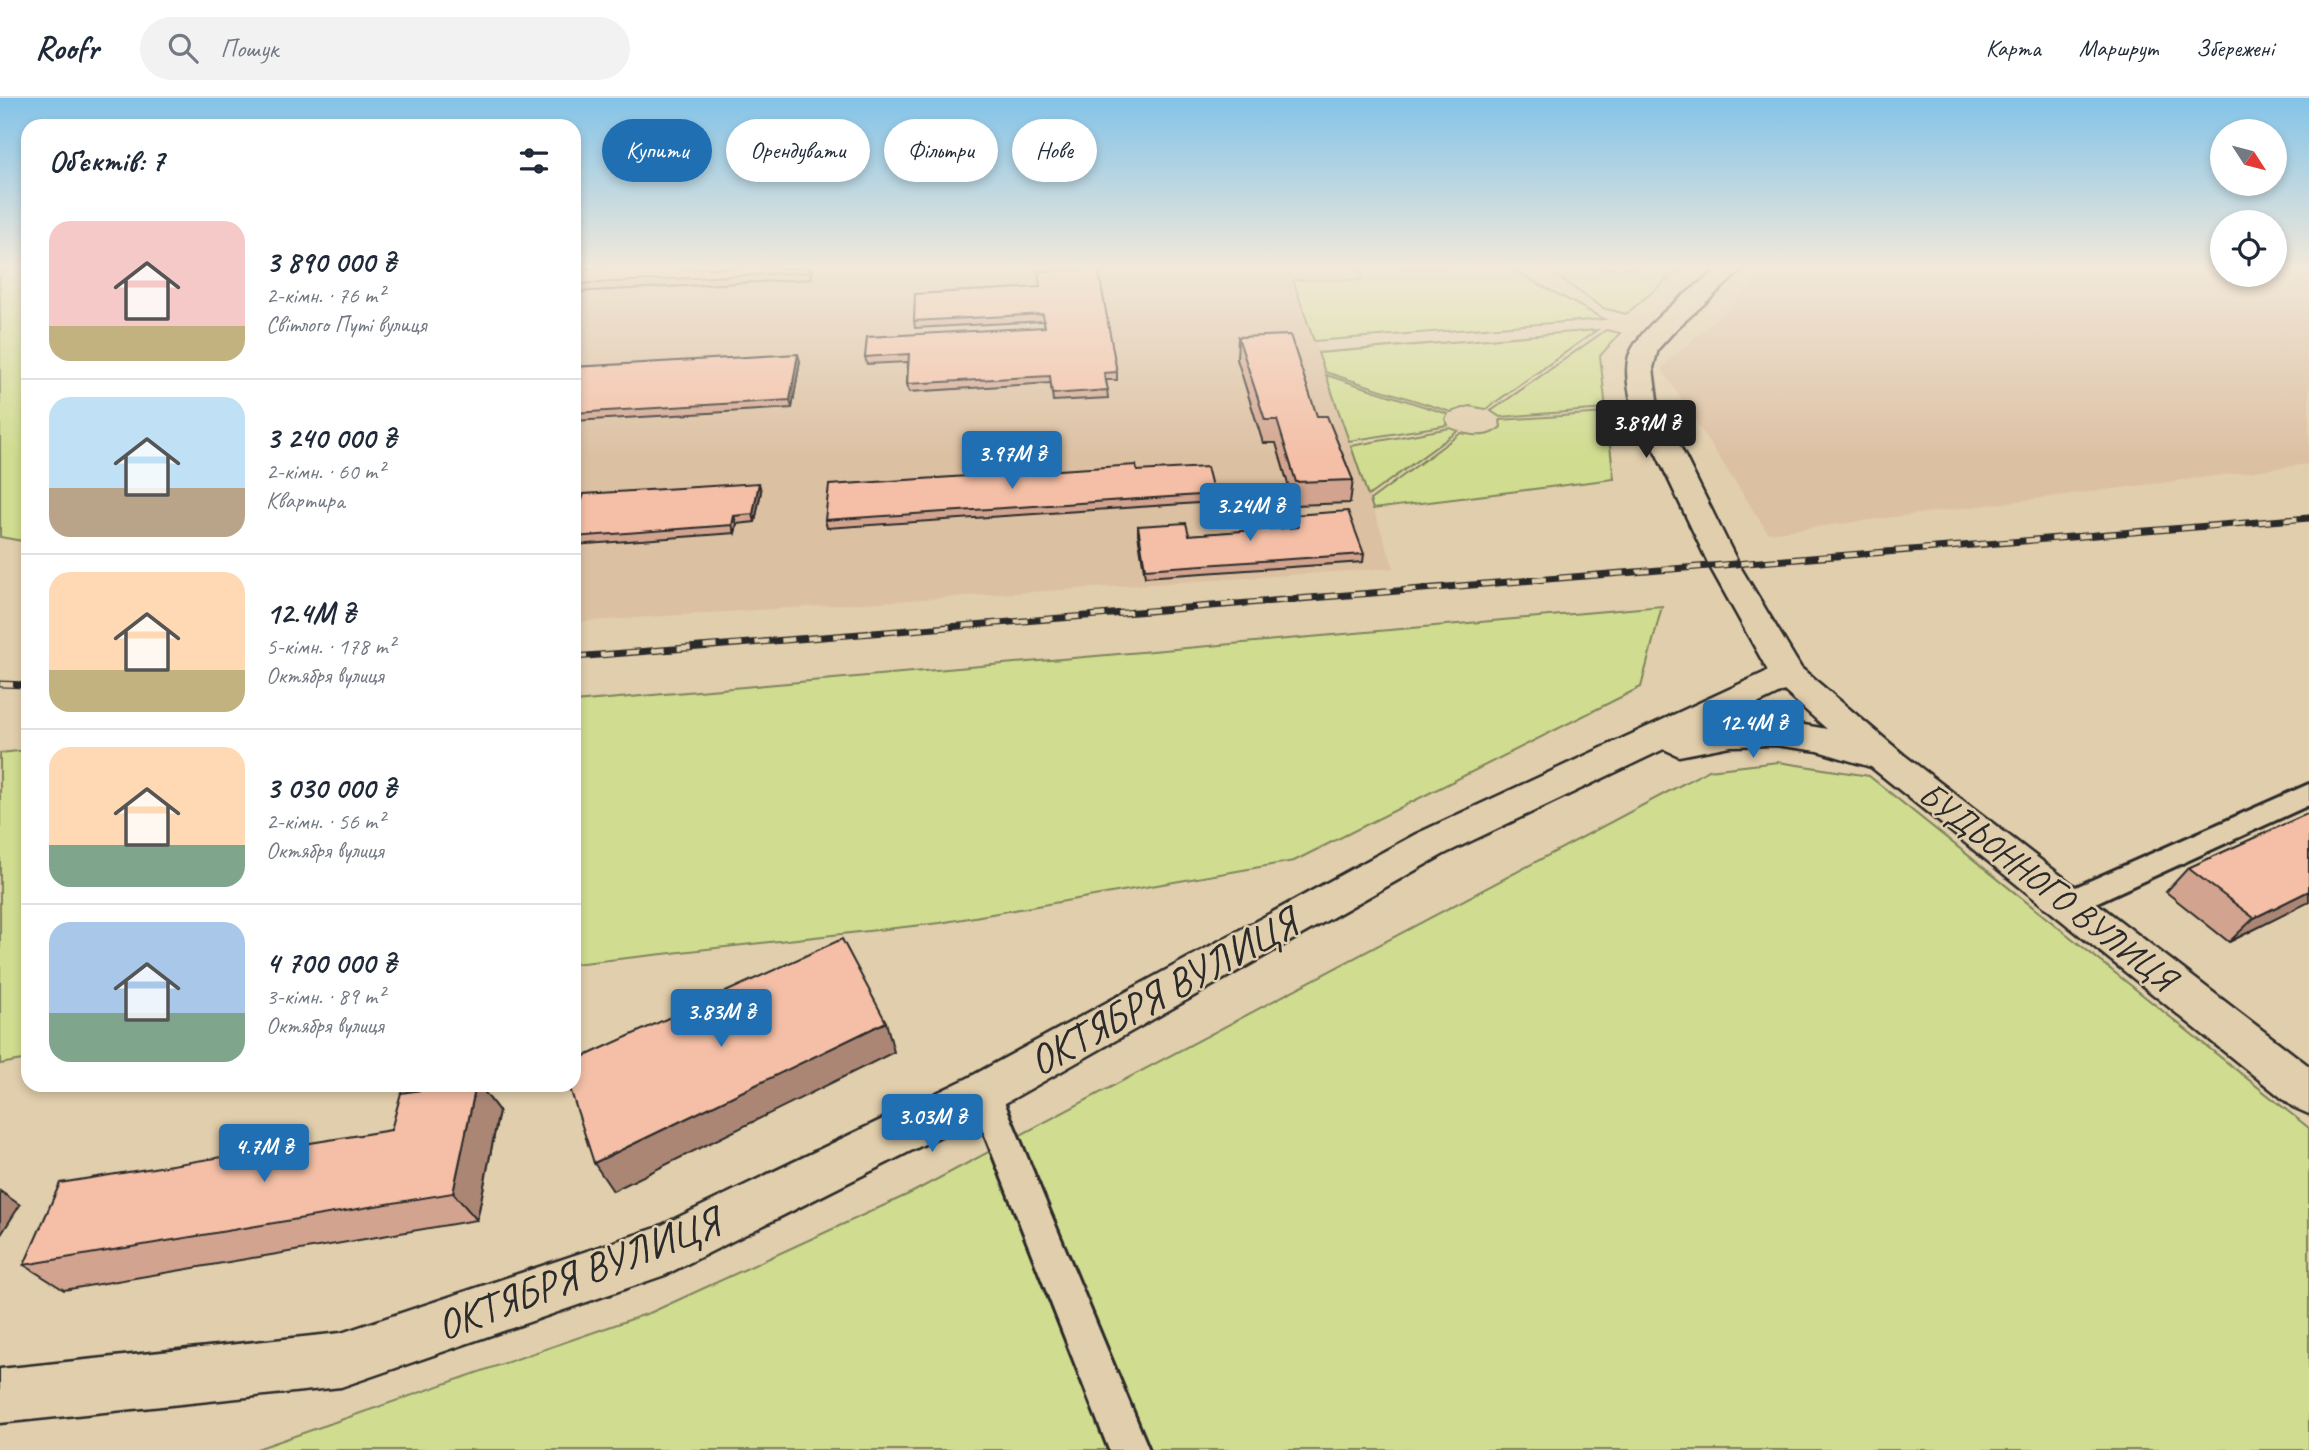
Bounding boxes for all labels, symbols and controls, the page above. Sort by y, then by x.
search box [140,17,630,80]
text: Roofr [35,27,98,69]
icon: search [164,29,202,67]
text: Пошук [220,32,278,65]
text: Карта [1986,33,2041,63]
text: Маршрут [2079,33,2158,63]
text: Збережені [2196,33,2274,63]
chip: Купити [602,119,712,182]
chip: Орендувати [726,119,870,182]
chip: Фільтри [884,119,998,182]
chip: Нове [1012,119,1097,182]
north arrow [2210,119,2287,196]
map controls [2210,119,2287,287]
text: Об’єктів: 7 [49,142,165,180]
icon: filters [515,142,553,180]
button: locate [2210,210,2287,287]
text: 3 890 000 ₴ [266,243,396,281]
icon: home [105,249,189,333]
text: 2-кімн. · 76 m² [266,281,384,310]
text: Світлого Путі вулиця [266,310,427,339]
pin: 3.89M ₴ [1581,400,1711,460]
text: 3.89M ₴ [1612,408,1680,437]
text: 3 240 000 ₴ [266,419,396,457]
icon: home [105,425,189,509]
pin: 3.97M ₴ [947,432,1077,491]
text: 3.97M ₴ [978,439,1046,468]
text: 2-кімн. · 60 m² [266,457,384,486]
pin: 3.24M ₴ [1185,484,1315,543]
text: Квартира [266,486,344,515]
text: 3.24M ₴ [1216,491,1284,520]
text: 12.4M ₴ [266,594,355,632]
icon: home [105,600,189,684]
text: 5-кімн. · 178 m² [266,632,395,661]
text: Октября вулиця [266,661,384,690]
pin: 12.4M ₴ [1688,700,1818,760]
text: 12.4M ₴ [1719,708,1787,737]
text: 3 030 000 ₴ [266,769,396,807]
street label: БУДЬОННОГО ВУЛИЦЯ [1909,772,2188,1003]
icon: home [105,775,189,859]
text: 2-кімн. · 56 m² [266,807,384,836]
text: Октября вулиця [266,836,384,865]
street label: ОКТЯБРЯ ВУЛИЦЯ [1019,894,1312,1088]
text: 4 700 000 ₴ [266,944,396,982]
icon: home [105,950,189,1034]
text: 3-кімн. · 89 m² [266,982,384,1011]
pin: 3.83M ₴ [656,990,786,1049]
text: 3.83M ₴ [687,997,755,1026]
text: Октября вулиця [266,1011,384,1040]
pin: 3.03M ₴ [867,1094,997,1154]
text: 3.03M ₴ [898,1102,966,1131]
pin: 4.7M ₴ [207,1124,321,1184]
text: 4.7M ₴ [235,1132,293,1161]
street label: ОКТЯБРЯ ВУЛИЦЯ [429,1194,732,1352]

